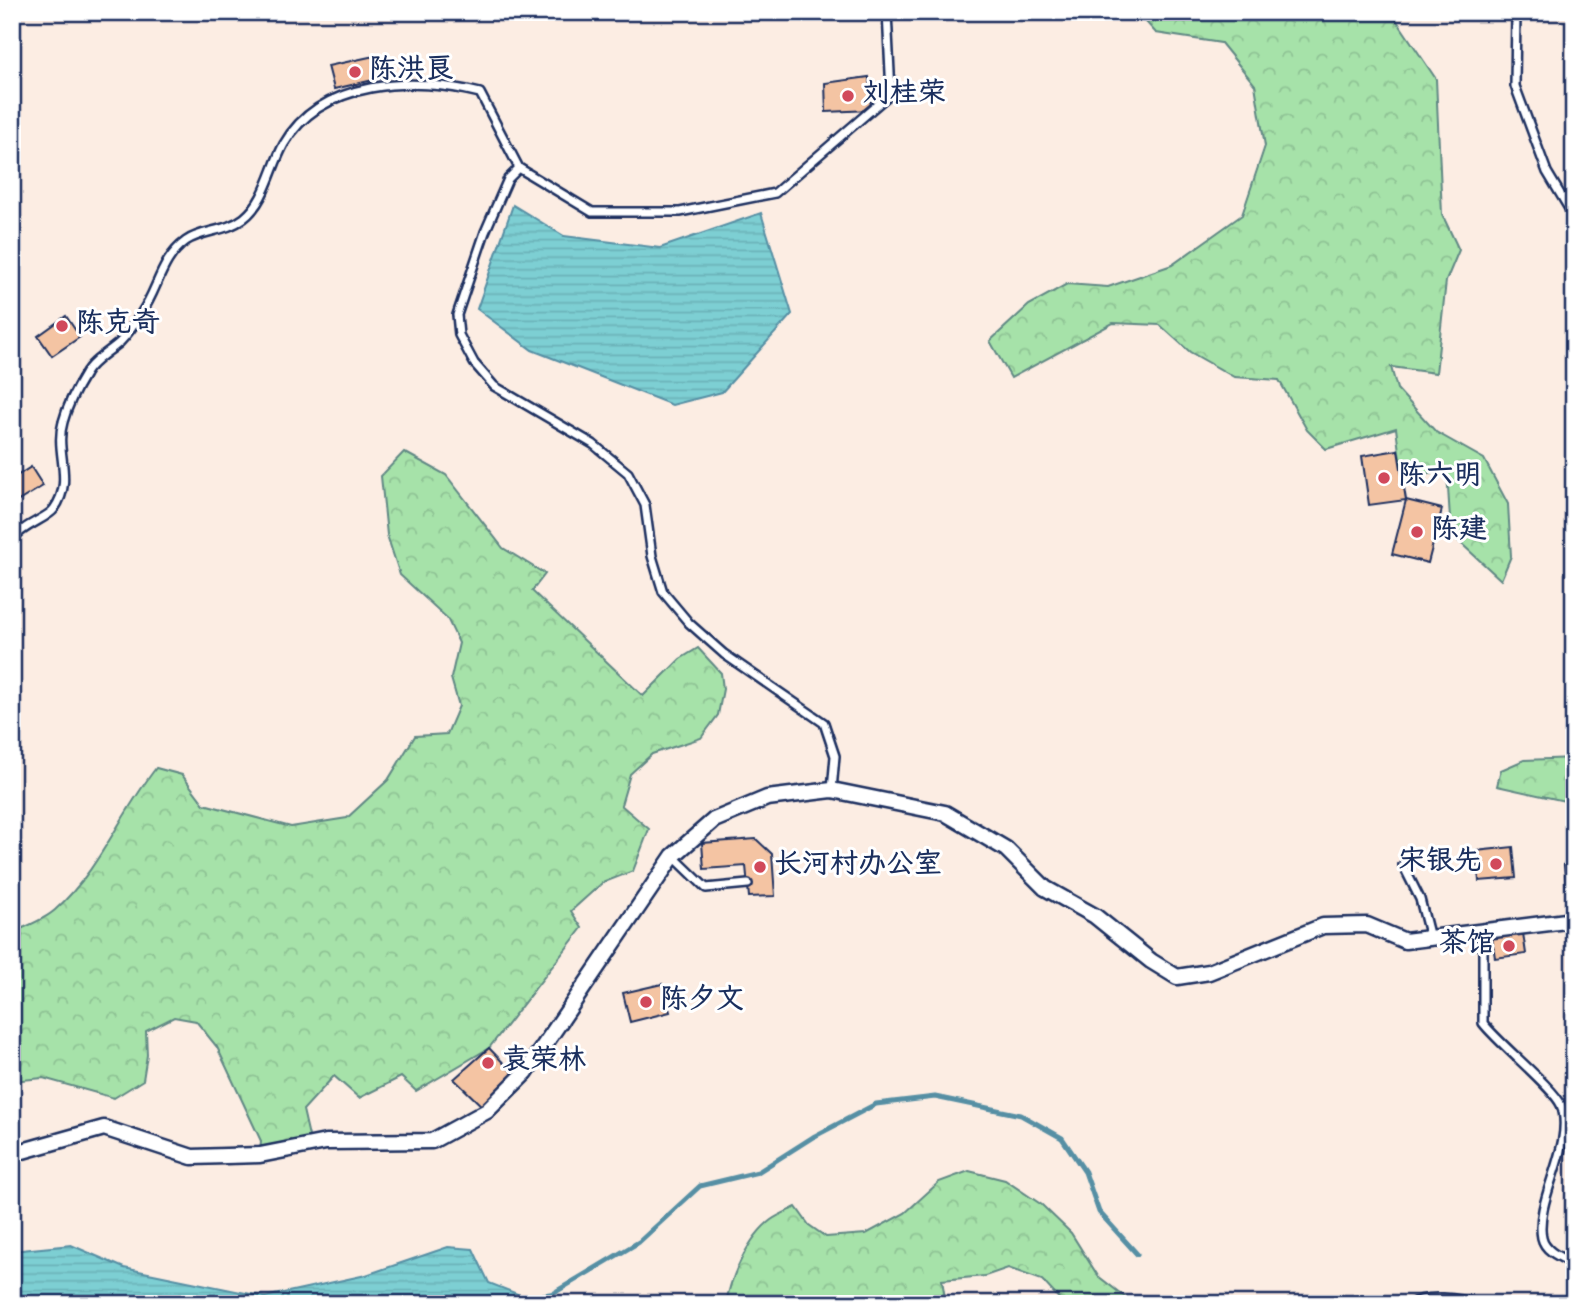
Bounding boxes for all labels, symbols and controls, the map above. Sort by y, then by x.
place label: 陈洪良 [369,52,453,92]
marker: 陈洪良 [347,64,363,80]
place label: 刘桂荣 [862,76,946,116]
marker: 刘桂荣 [840,88,856,104]
place label: 陈克奇 [76,306,160,346]
marker: 陈克奇 [54,318,70,334]
place label: 陈六明 [1398,458,1482,498]
marker: 陈六明 [1376,470,1392,486]
place label: 陈建 [1431,512,1487,552]
marker: 陈建 [1409,524,1425,540]
place label: 宋银先 [1398,844,1482,884]
place label: 长河村办公室 [774,847,942,887]
marker: 宋银先 [1488,856,1504,872]
marker: 长河村办公室 [752,859,768,875]
place label: 茶馆 [1439,926,1495,966]
marker: 茶馆 [1501,938,1517,954]
place label: 陈夕文 [660,982,744,1022]
marker: 陈夕文 [638,994,654,1010]
place label: 袁荣林 [502,1043,586,1083]
marker: 袁荣林 [480,1055,496,1071]

